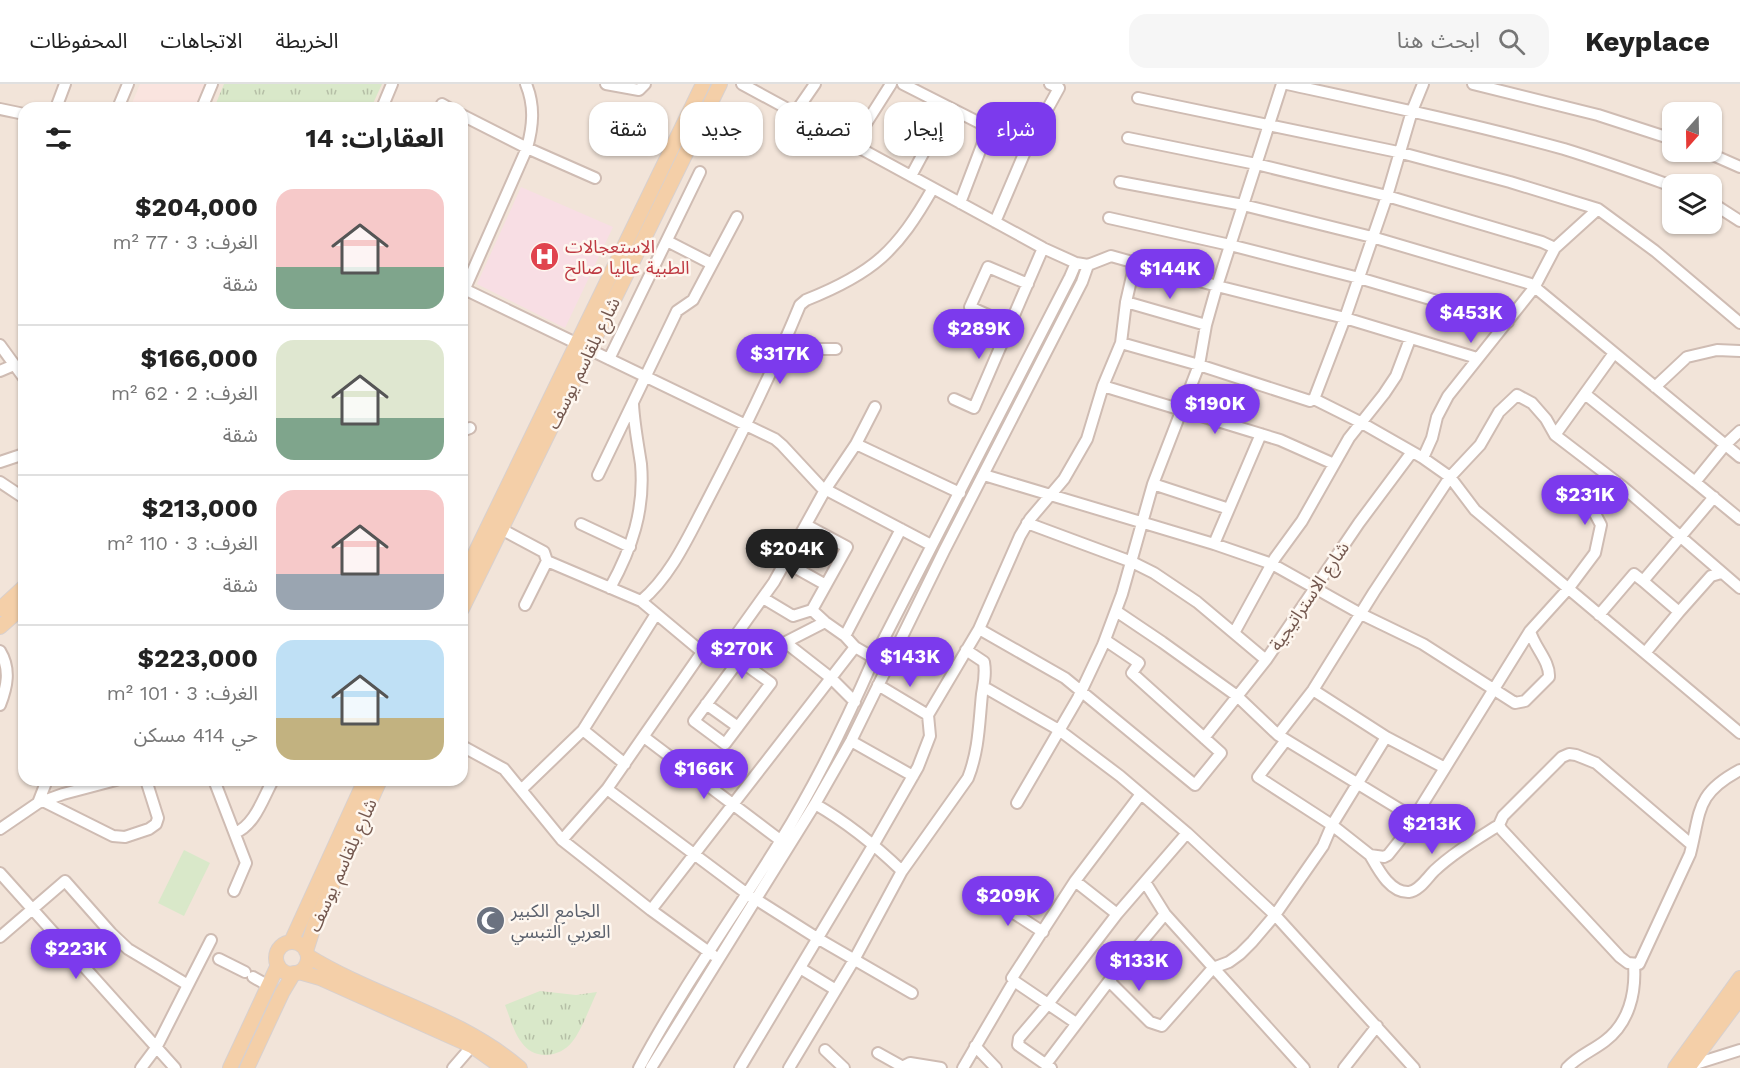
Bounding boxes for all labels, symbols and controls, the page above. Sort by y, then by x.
search box [1129,14,1549,68]
icon: search [1495,25,1528,58]
text: Keyplace [1585,25,1710,58]
text: المحفوظات [30,28,127,53]
text: الاتجاهات [160,28,242,53]
text: الخريطة [275,28,338,53]
text: ابحث هنا [1397,28,1480,53]
chip: شقة [589,102,668,156]
chip: جديد [680,102,763,156]
chip: تصفية [775,102,872,156]
chip: إيجار [884,102,964,156]
chip: شراء [976,102,1056,156]
north arrow [1662,102,1722,162]
map controls [1662,102,1722,234]
icon: filters [42,122,75,155]
text: العقارات: 14 [305,123,444,153]
button: layers [1662,174,1722,234]
text: $204,000 [135,192,258,222]
icon: home [324,213,396,285]
text: الغرف: 3 · 77 m² [112,230,258,254]
place label: الاستعجالات الطبية عاليا صالح [565,236,689,281]
hospital icon: الاستعجالات الطبية عاليا صالح [528,240,560,272]
pin: $144K [1128,249,1212,300]
text: $144K [1139,256,1201,280]
text: شقة [223,272,258,296]
pin: $453K [1429,293,1513,344]
street label: شارع بلقاسم يوسف [542,294,628,434]
text: $453K [1439,300,1503,324]
pin: $289K [937,309,1021,360]
text: $289K [947,316,1011,340]
pin: $317K [738,334,822,385]
text: $317K [750,341,810,365]
text: $166,000 [141,343,258,373]
icon: home [324,364,396,436]
text: الغرف: 2 · 62 m² [111,381,258,405]
pin: $190K [1173,384,1257,435]
text: $190K [1185,391,1245,415]
text: شقة [223,423,258,447]
pin: $231K [1543,475,1627,526]
text: $231K [1555,482,1615,506]
text: $213,000 [142,493,258,523]
icon: home [324,514,396,586]
pin: $204K [750,529,834,580]
text: الغرف: 3 · 110 m² [107,531,258,555]
text: $204K [760,536,824,560]
street label: شارع الاستراتيجية [1265,538,1356,657]
text: شقة [223,573,258,597]
pin: $270K [700,629,784,680]
text: $270K [711,636,773,660]
pin: $143K [868,637,952,688]
text: $223,000 [137,643,258,673]
text: $143K [880,644,940,668]
icon: home [324,664,396,736]
text: الغرف: 3 · 101 m² [107,681,258,705]
text: حي 414 مسكن [134,723,258,747]
pin: $166K [662,749,746,800]
text: $166K [674,756,734,780]
street label: شارع بلقاسم يوسف [303,795,384,937]
pin: $213K [1390,804,1474,855]
text: $213K [1402,811,1462,835]
pin: $209K [966,876,1050,927]
text: $209K [976,883,1040,907]
place label: الجامع الكبير العربي التبسي [510,900,611,945]
mosque icon: الجامع الكبير العربي التبسي [474,904,506,936]
pin: $223K [34,929,118,980]
text: $223K [45,936,107,960]
pin: $133K [1097,941,1181,992]
text: $133K [1109,948,1169,972]

